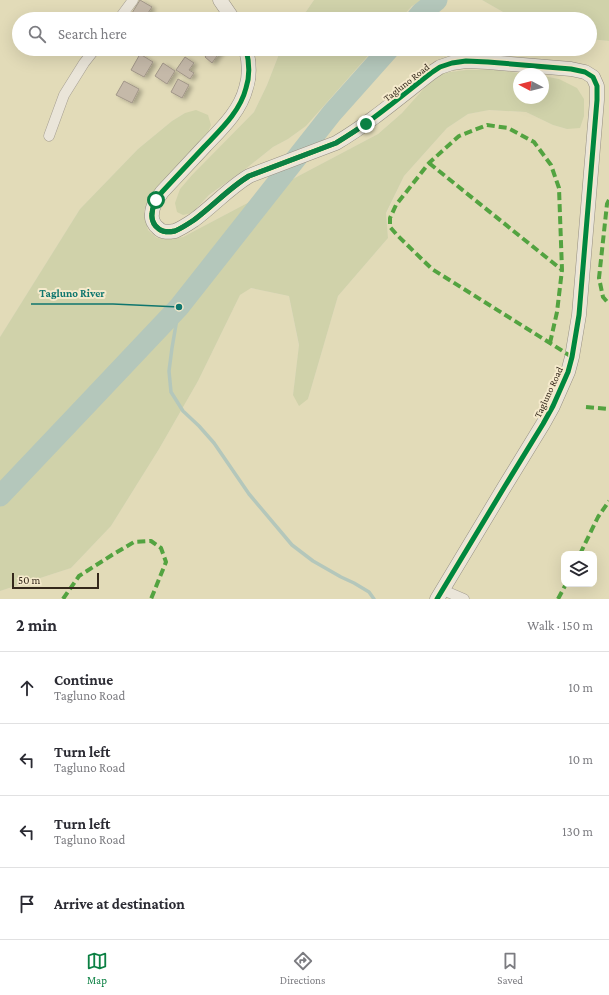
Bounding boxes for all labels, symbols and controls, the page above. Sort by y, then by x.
search box [12,12,597,56]
icon: search [26,23,48,45]
text: Search here [58,26,127,42]
street label: Tagluno Road [381,61,432,104]
north arrow [513,68,549,104]
route end [357,115,375,133]
route start [147,191,165,209]
callout: Tagluno River [31,281,113,304]
text: Tagluno River [39,287,105,299]
street label: Tagluno Road [532,364,565,419]
map controls [561,551,597,587]
button: layers [561,551,597,587]
scale bar [12,571,99,590]
text: 50 m [18,574,40,586]
text: 2 min [16,616,57,635]
text: Walk · 150 m [527,618,593,633]
text: Continue [54,672,113,688]
icon: ahead [16,677,38,699]
text: 10 m [568,680,593,695]
text: Tagluno Road [54,688,125,703]
text: Turn left [54,744,110,760]
icon: left [16,749,38,771]
text: 10 m [568,752,593,767]
text: Tagluno Road [54,760,125,775]
text: Turn left [54,816,110,832]
icon: left [16,821,38,843]
text: 130 m [562,824,593,839]
text: Tagluno Road [54,832,125,847]
icon: arrive [16,893,38,915]
text: Arrive at destination [54,896,185,912]
tab: Map [86,950,108,986]
tab: Directions [280,950,325,986]
tab: Saved [497,950,523,986]

